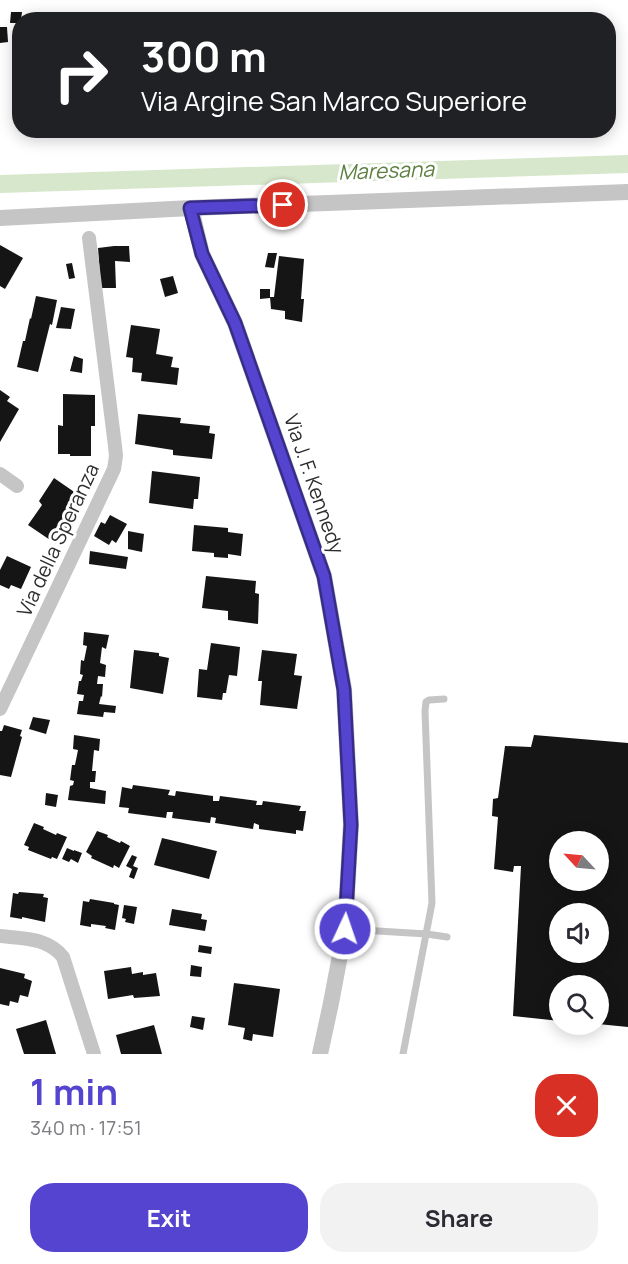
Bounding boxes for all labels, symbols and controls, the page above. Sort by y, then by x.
text: 300 m [141,27,267,85]
icon: right [42,36,120,114]
text: Via Argine San Marco Superiore [141,82,527,119]
water label: Maresana [338,154,436,186]
pin [257,179,308,230]
icon: arrive [266,188,299,221]
street label: Via J. F. Kennedy [278,410,351,558]
street label: Via della Speranza [10,459,105,621]
north arrow [549,831,609,891]
map controls [549,831,609,1035]
position arrow [313,897,377,961]
button: sound [549,903,609,963]
button: search [549,975,609,1035]
text: 1 min [30,1067,118,1116]
button: close [535,1074,598,1137]
text: 340 m · 17:51 [30,1114,142,1141]
button: Exit [30,1183,308,1252]
button: Share [320,1183,598,1252]

